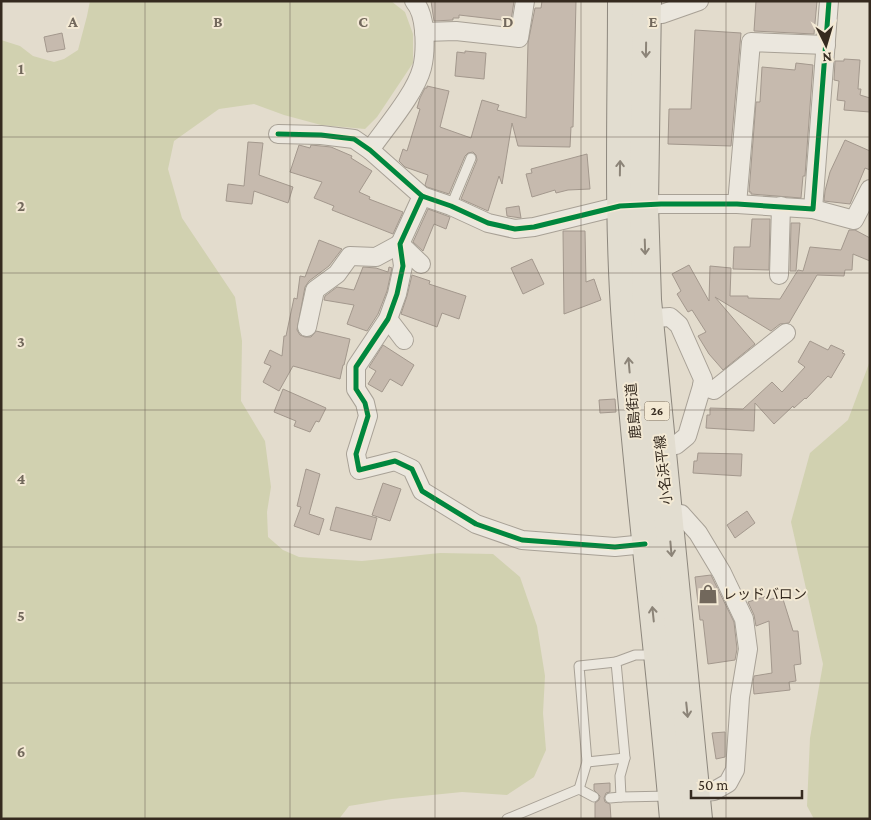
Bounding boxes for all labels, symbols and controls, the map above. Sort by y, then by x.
text: A [67,13,78,30]
text: B [213,13,223,30]
text: C [358,13,368,30]
text: D [502,13,514,30]
text: E [648,13,658,30]
north arrow [801,20,851,70]
one-way arrow [641,42,651,58]
text: N [821,50,833,66]
text: 1 [18,60,24,77]
one-way arrow [616,160,625,176]
text: 2 [17,197,25,214]
one-way arrow [641,239,650,255]
text: 3 [17,333,25,350]
one-way arrow [625,357,634,373]
street label: 鹿島街道 [623,382,643,440]
road number: 26 [644,402,670,421]
street label: 小名浜平線 [651,434,675,506]
text: 4 [17,470,26,487]
one-way arrow [666,541,675,557]
shop icon: レッドバロン [697,583,719,605]
place label: レッドバロン [723,586,807,602]
one-way arrow [648,606,658,622]
text: 5 [17,607,25,624]
one-way arrow [682,702,692,718]
text: 6 [17,743,25,760]
scale bar [691,768,802,800]
text: 50 m [698,777,728,793]

